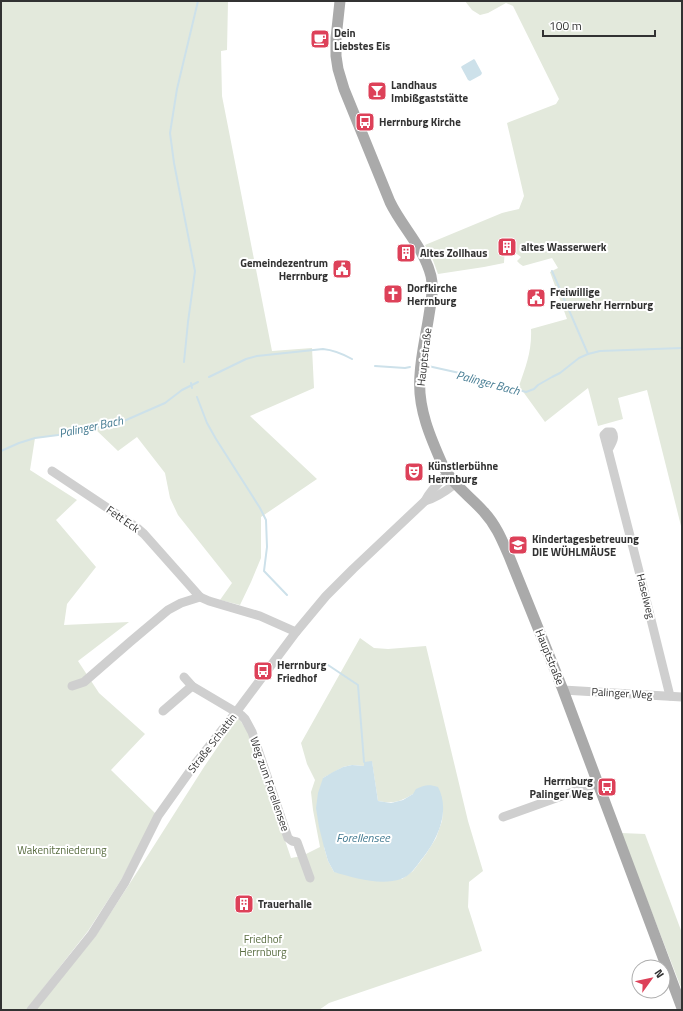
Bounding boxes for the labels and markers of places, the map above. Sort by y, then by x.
place label: Dein Liebstes Eis [334,25,390,54]
cafe icon: Dein Liebstes Eis [309,28,331,50]
place label: Landhaus Imbißgaststätte [391,77,468,106]
bar icon: Landhaus Imbißgaststätte [366,80,388,102]
bus stop icon: Herrnburg Kirche [354,111,376,133]
place label: Herrnburg Kirche [379,114,461,130]
building icon: altes Wasserwerk [496,236,518,258]
place label: altes Wasserwerk [521,239,607,255]
building icon: Altes Zollhaus [395,242,417,264]
place label: Altes Zollhaus [420,245,487,261]
place label: Gemeindezentrum Herrnburg [240,255,328,284]
public building icon: Gemeindezentrum Herrnburg [331,258,353,280]
place label: Dorfkirche Herrnburg [407,280,457,309]
church icon: Dorfkirche Herrnburg [382,283,404,305]
place label: Freiwillige Feuerwehr Herrnburg [550,284,653,313]
public building icon: Freiwillige Feuerwehr Herrnburg [525,287,547,309]
place label: Künstlerbühne Herrnburg [428,458,499,487]
theatre icon: Künstlerbühne Herrnburg [403,461,425,483]
place label: Kindertagesbetreuung DIE WÜHLMÄUSE [532,531,639,560]
school or university icon: Kindertagesbetreuung DIE WÜHLMÄUSE [507,534,529,556]
place label: Herrnburg Friedhof [277,657,326,686]
bus stop icon: Herrnburg Friedhof [252,660,274,682]
place label: Herrnburg Palinger Weg [530,773,593,802]
bus stop icon: Herrnburg Palinger Weg [596,776,618,798]
building icon: Trauerhalle [233,893,255,915]
place label: Trauerhalle [258,896,312,912]

